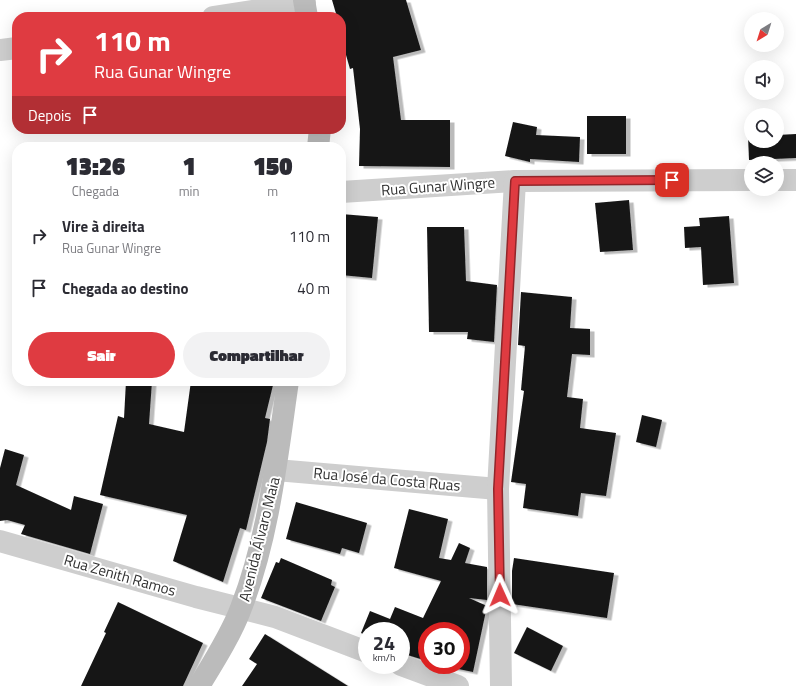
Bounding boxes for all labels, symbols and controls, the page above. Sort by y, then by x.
north arrow [744,12,784,52]
map controls [744,12,784,196]
text: 110 m [94,19,171,62]
icon: right [28,28,80,80]
text: Rua Gunar Wingre [94,58,231,85]
button: sound [744,60,784,100]
text: Depois [28,104,71,127]
icon: arrive [79,104,101,126]
button: search [744,108,784,148]
text: 13:26 [65,148,125,184]
text: 1 [182,148,196,184]
text: 150 [253,148,292,184]
button: layers [744,156,784,196]
pin [655,163,689,197]
icon: arrive [661,169,683,191]
street label: Rua Gunar Wingre [380,171,496,201]
text: Chegada [72,181,119,201]
text: min [179,181,199,201]
text: m [267,181,278,201]
text: Vire à direita [62,215,145,238]
icon: right [28,225,50,247]
text: 110 m [289,225,330,248]
text: Rua Gunar Wingre [62,238,161,258]
icon: arrive [28,277,50,299]
text: Chegada ao destino [62,277,188,300]
text: 40 m [297,277,330,300]
button: Sair [28,332,175,378]
button: Compartilhar [183,332,330,378]
street label: Rua José da Costa Ruas [313,461,461,497]
street label: Avenida Álvaro Maia [232,474,286,604]
street label: Rua Zenith Ramos [61,548,179,602]
position arrow [479,574,521,616]
speed limit sign: 30 [418,622,470,674]
text: 24 [373,627,395,658]
text: km/h [373,650,395,665]

